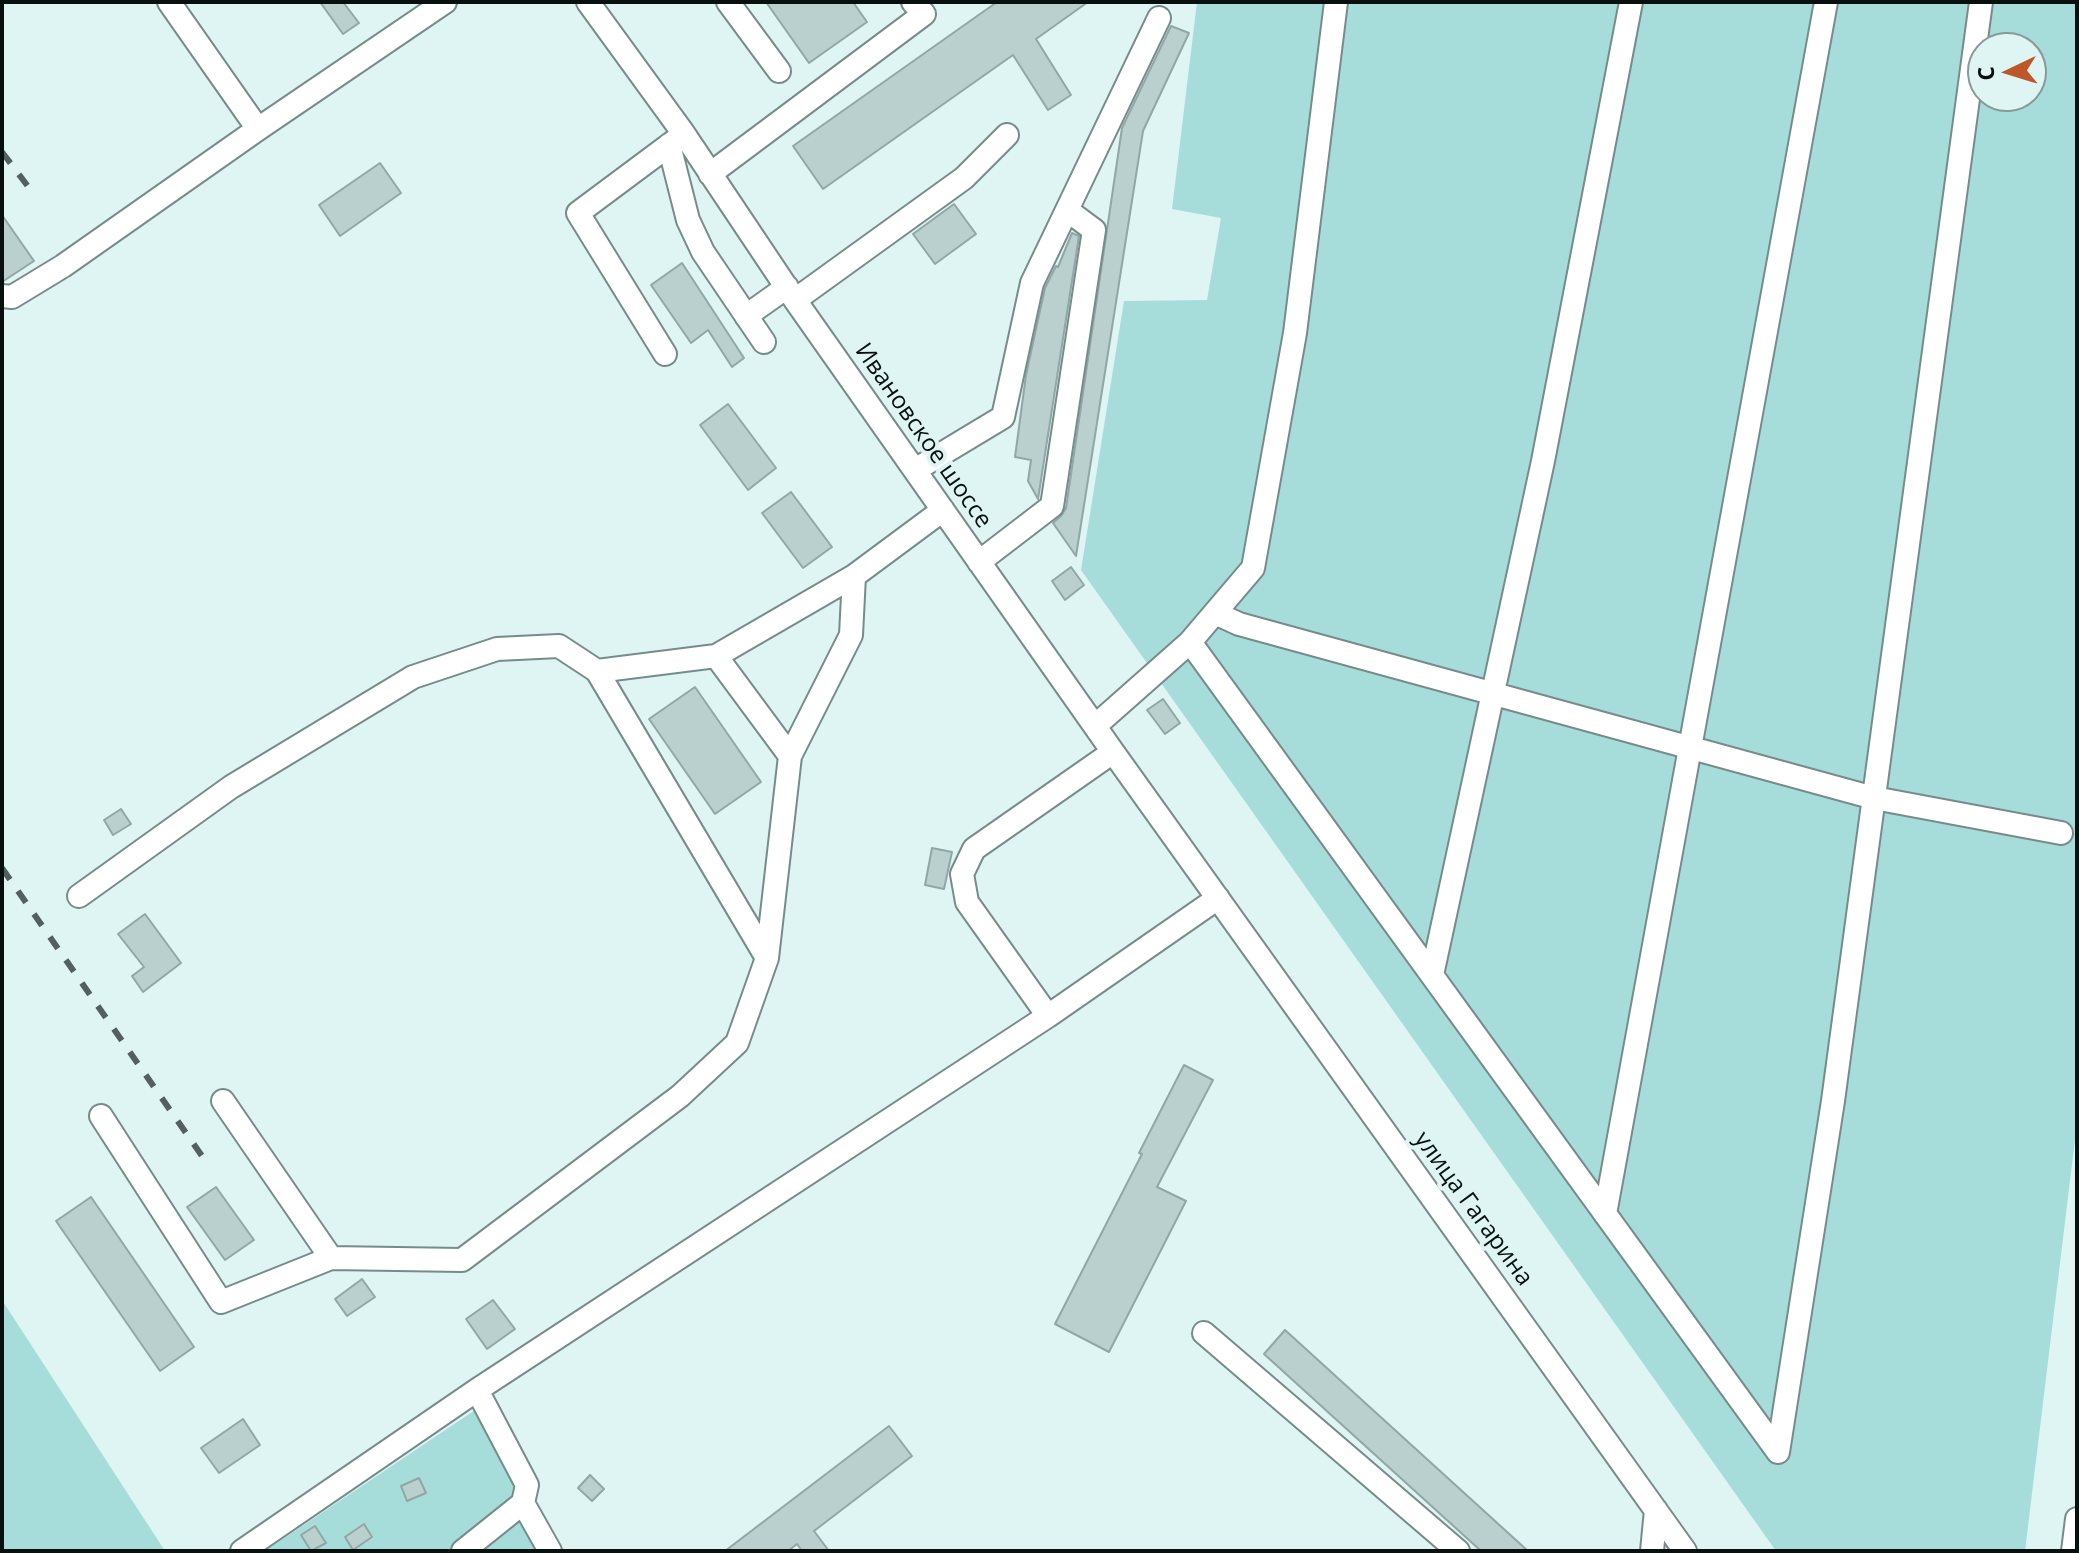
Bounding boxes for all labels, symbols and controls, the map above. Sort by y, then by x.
north arrow [1967,32,2047,112]
text: С [1970,65,2001,82]
street label: Ивановское шоссе [848,338,998,534]
street label: улица Гагарина [1407,1126,1539,1292]

